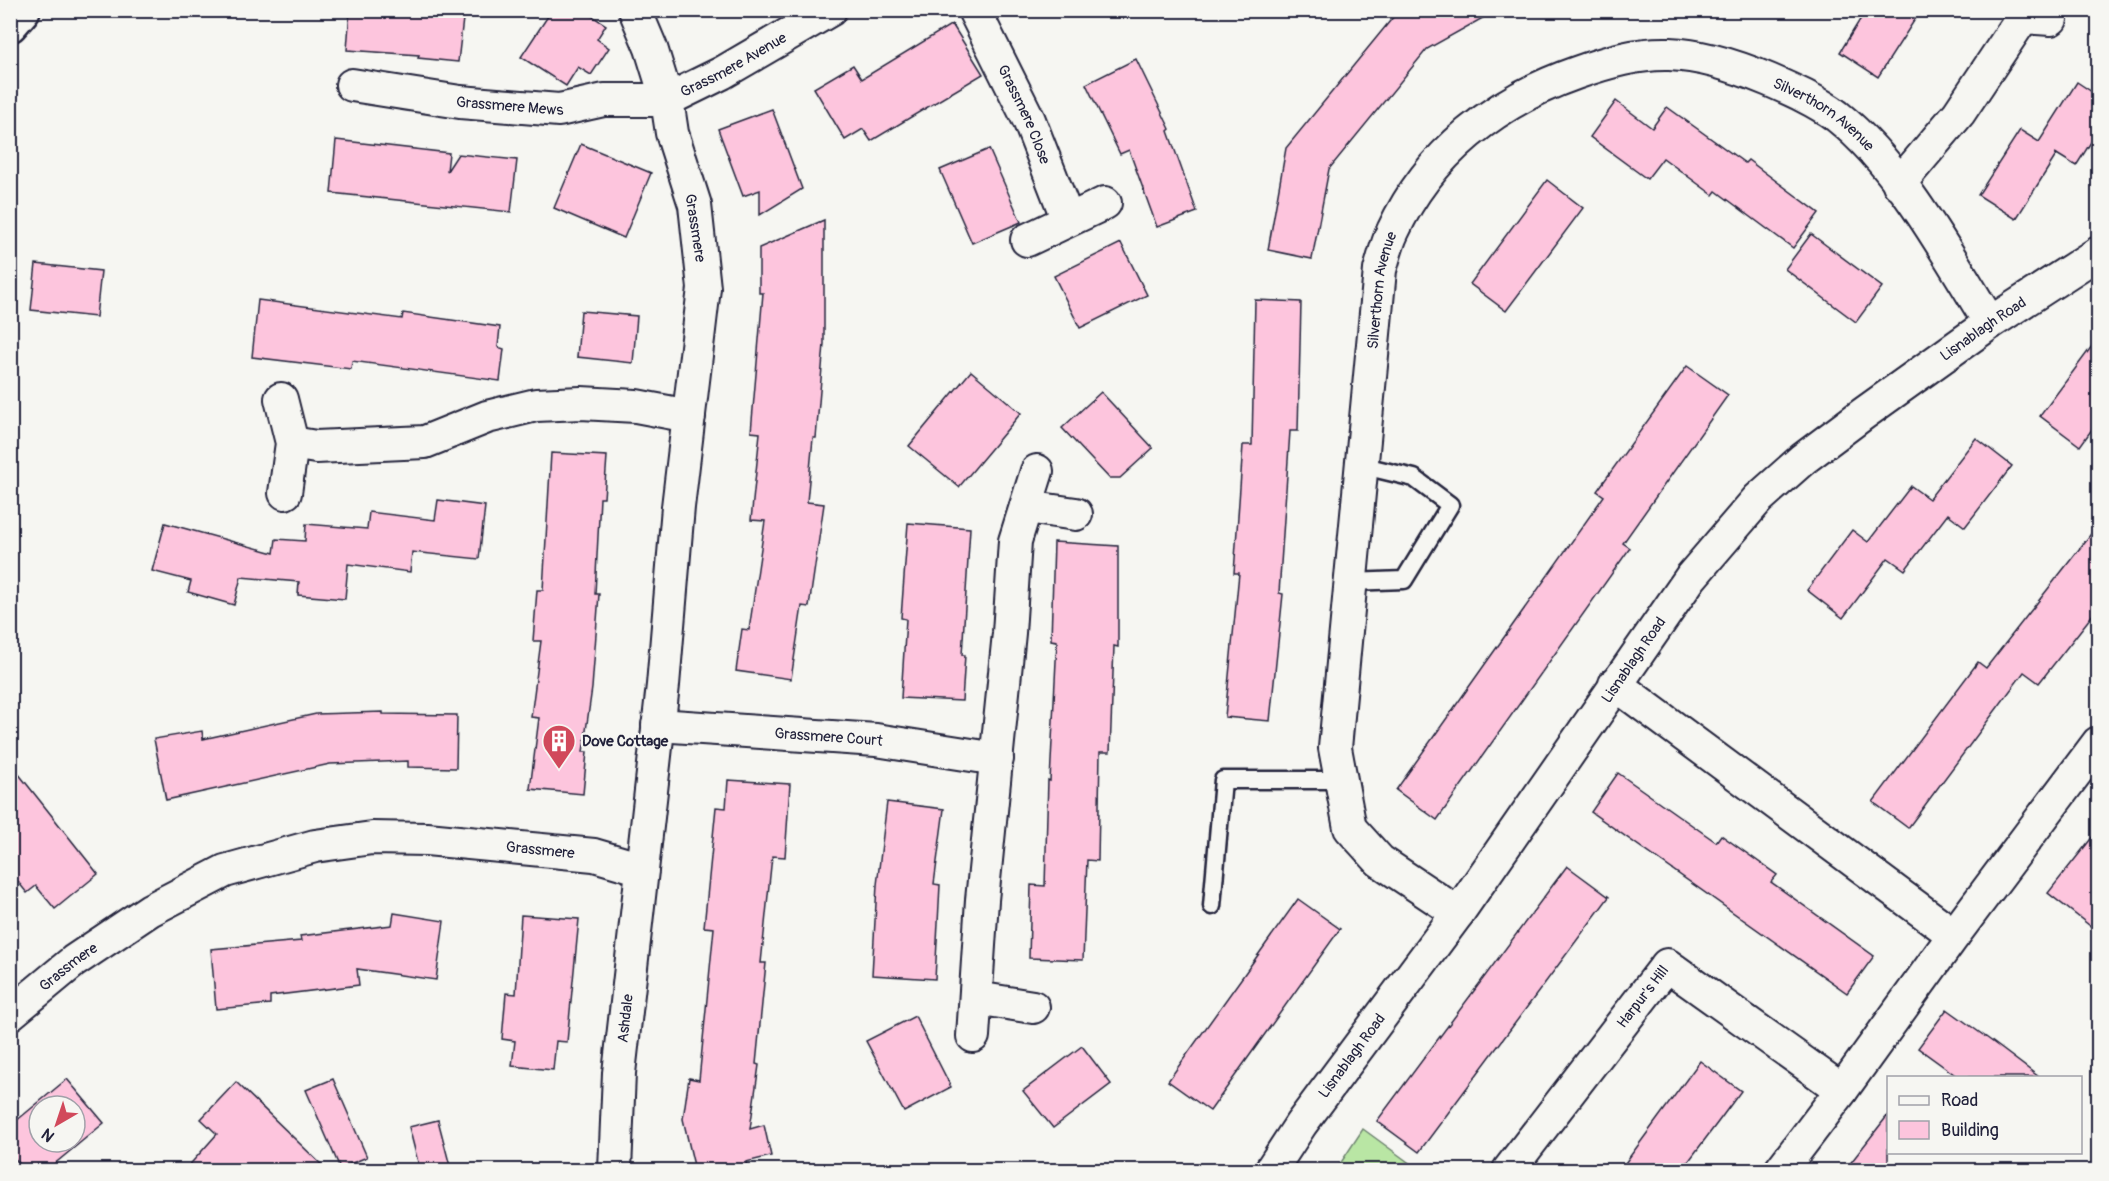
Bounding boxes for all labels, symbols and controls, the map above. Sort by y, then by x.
street label: Grassmere Avenue [677,28,791,101]
street label: Grassmere Close [993,62,1055,167]
street label: Silverthorn Avenue [1770,73,1879,155]
street label: Grassmere Mews [455,92,565,120]
street label: Grassmere [680,193,710,264]
street label: Silverthorn Avenue [1363,228,1401,350]
street label: Lisnablagh Road [1936,293,2030,365]
street label: Lisnablagh Road [1597,613,1670,706]
building icon: Dove Cottage [541,723,577,770]
street label: Grassmere Court [774,724,885,751]
place label: Dove Cottage [582,732,669,751]
street label: Grassmere [505,837,576,863]
street label: Grassmere [35,938,102,995]
street label: Harpur's Hill [1613,961,1673,1032]
street label: Ashdale [613,993,637,1044]
street label: Lisnablagh Road [1314,1010,1389,1102]
legend [1887,1076,2082,1154]
text: Road [1941,1089,1978,1112]
north arrow [27,1094,87,1154]
text: Building [1941,1119,1999,1142]
text: N [38,1124,59,1146]

